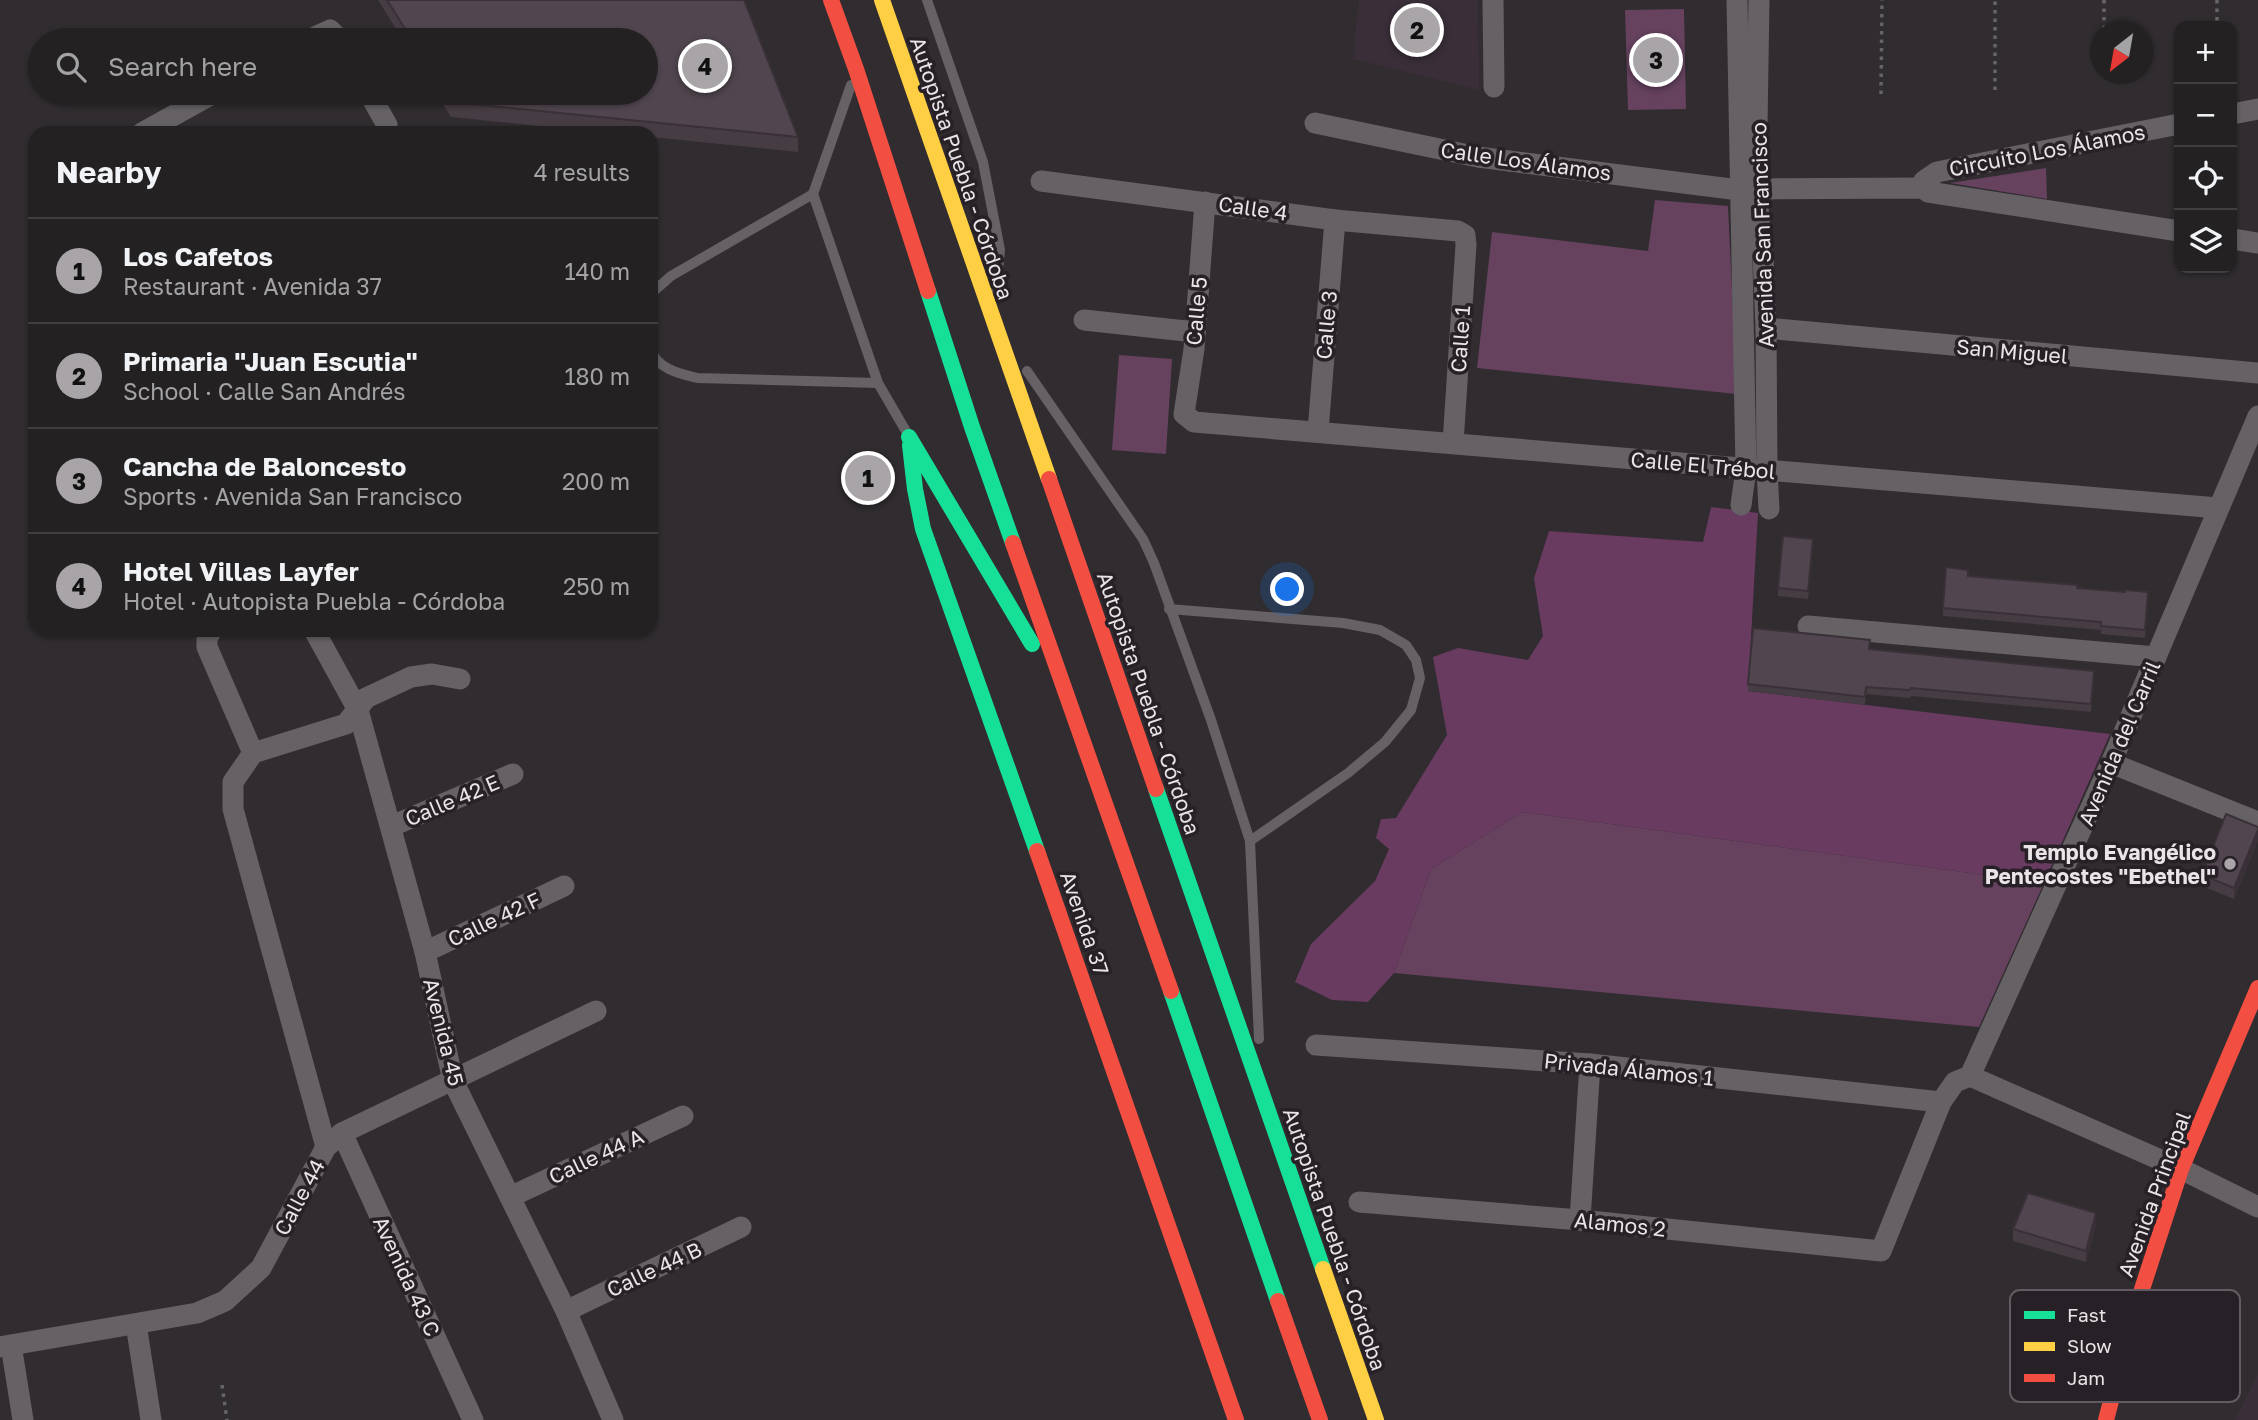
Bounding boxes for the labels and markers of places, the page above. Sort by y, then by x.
pin: 2 [1394,4,1440,56]
pin: 3 [1633,34,1679,86]
pin: 4 [682,40,728,92]
pin: 1 [845,452,891,504]
place label: Templo Evangélico Pentecostes "Ebethel" [1985,839,2216,889]
marker: Templo Evangélico Pentecostes "Ebethel" [2222,856,2238,872]

